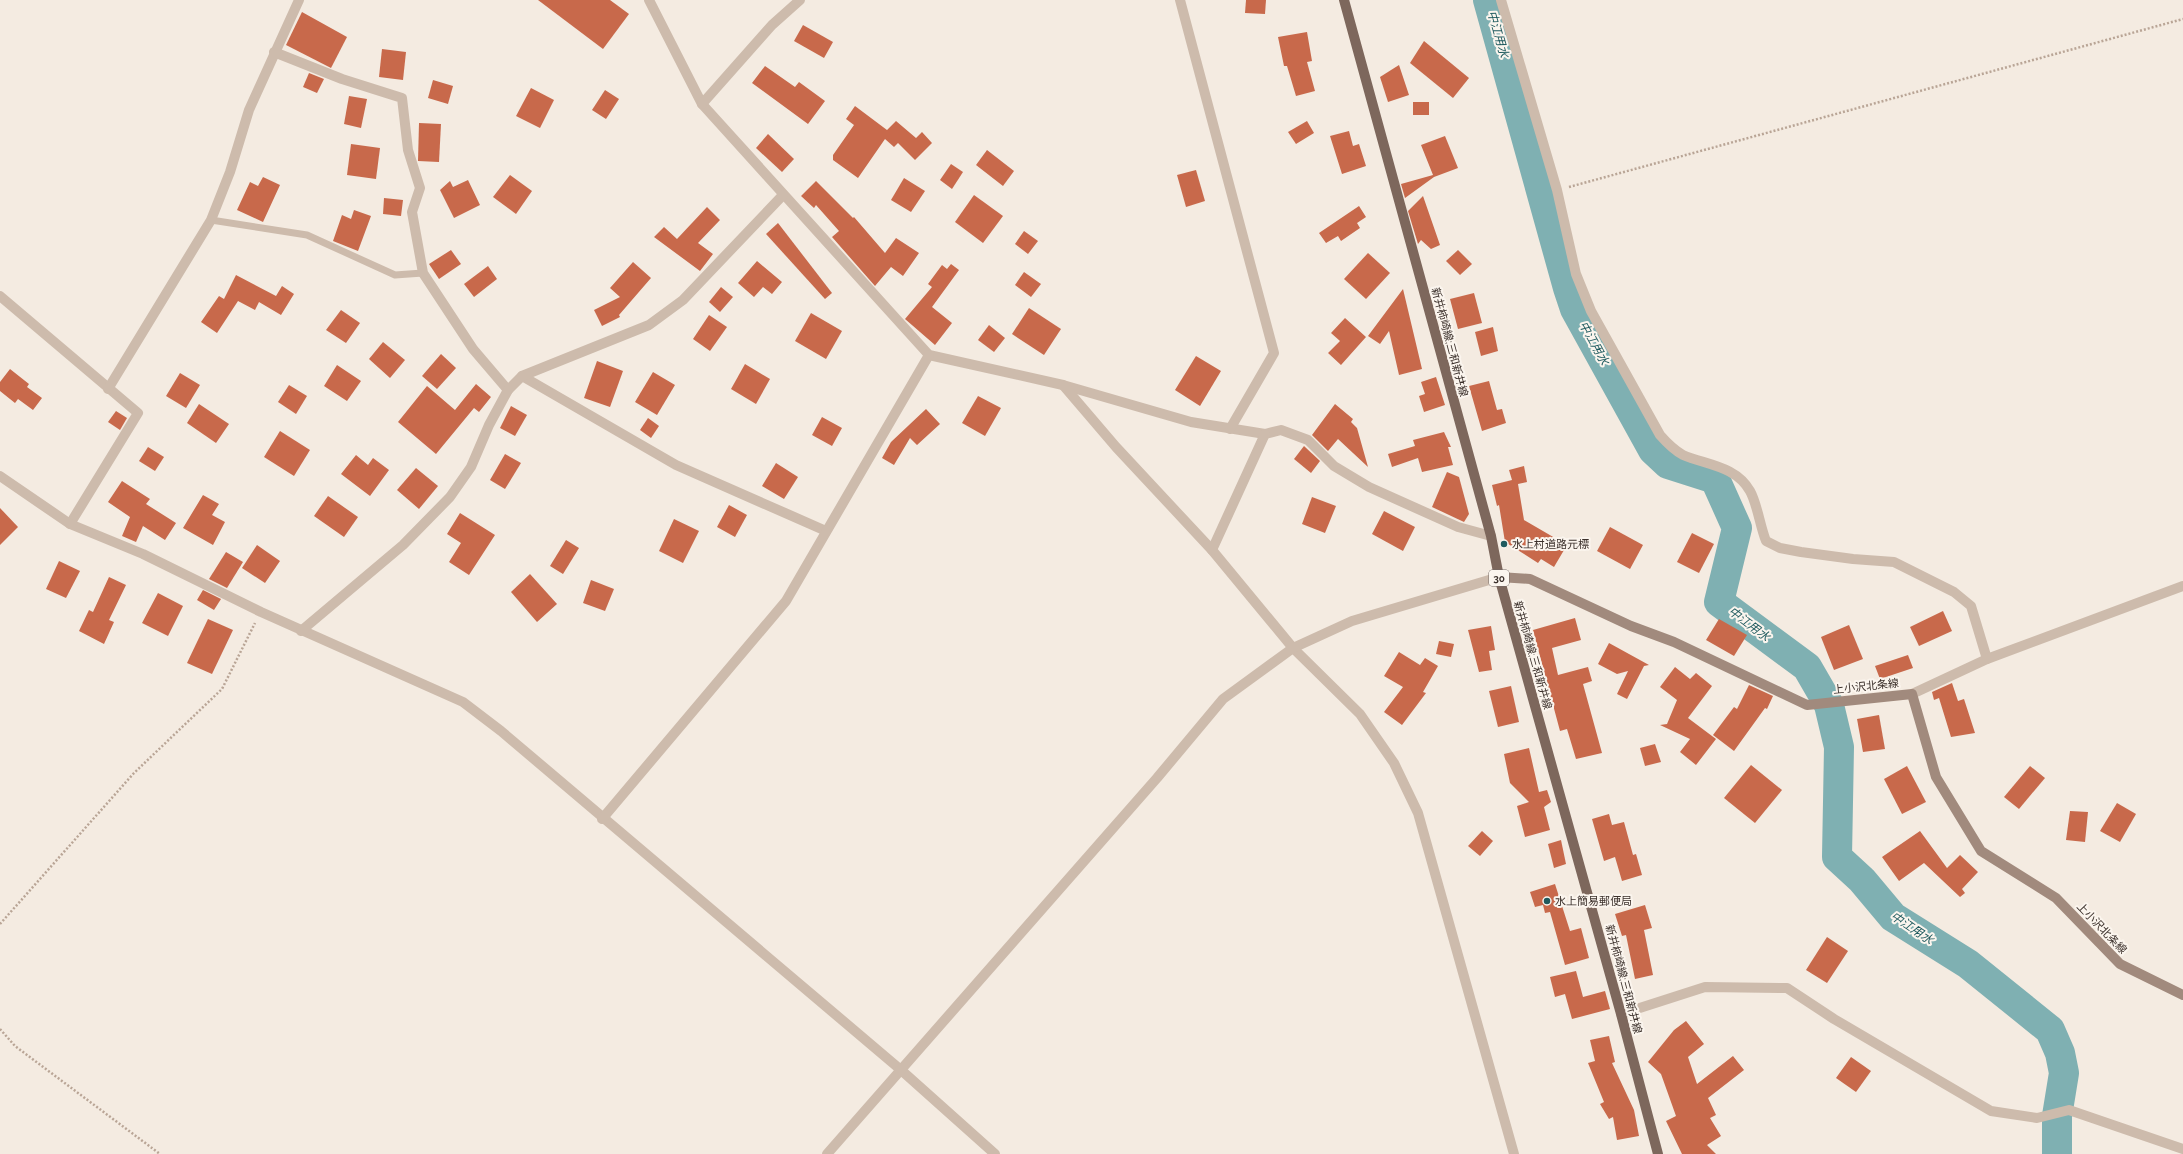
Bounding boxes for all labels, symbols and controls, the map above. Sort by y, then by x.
water label: 中江用水 [1485,9,1512,61]
street label: 新井柿崎線;三和新井線 [1429,286,1470,398]
water label: 中江用水 [1576,319,1613,369]
place label: 水上村道路元標 [1512,538,1589,551]
marker: 水上村道路元標 [1499,539,1509,549]
road number: 30 [1489,570,1509,586]
street label: 新井柿崎線;三和新井線 [1511,599,1554,711]
water label: 中江用水 [1726,604,1774,645]
street label: 上小沢北条線 [1833,677,1900,696]
place label: 水上簡易郵便局 [1555,895,1632,908]
marker: 水上簡易郵便局 [1542,896,1552,906]
street label: 上小沢北条線 [2074,900,2129,957]
water label: 中江用水 [1888,909,1937,948]
street label: 新井柿崎線;三和新井線 [1603,923,1644,1035]

